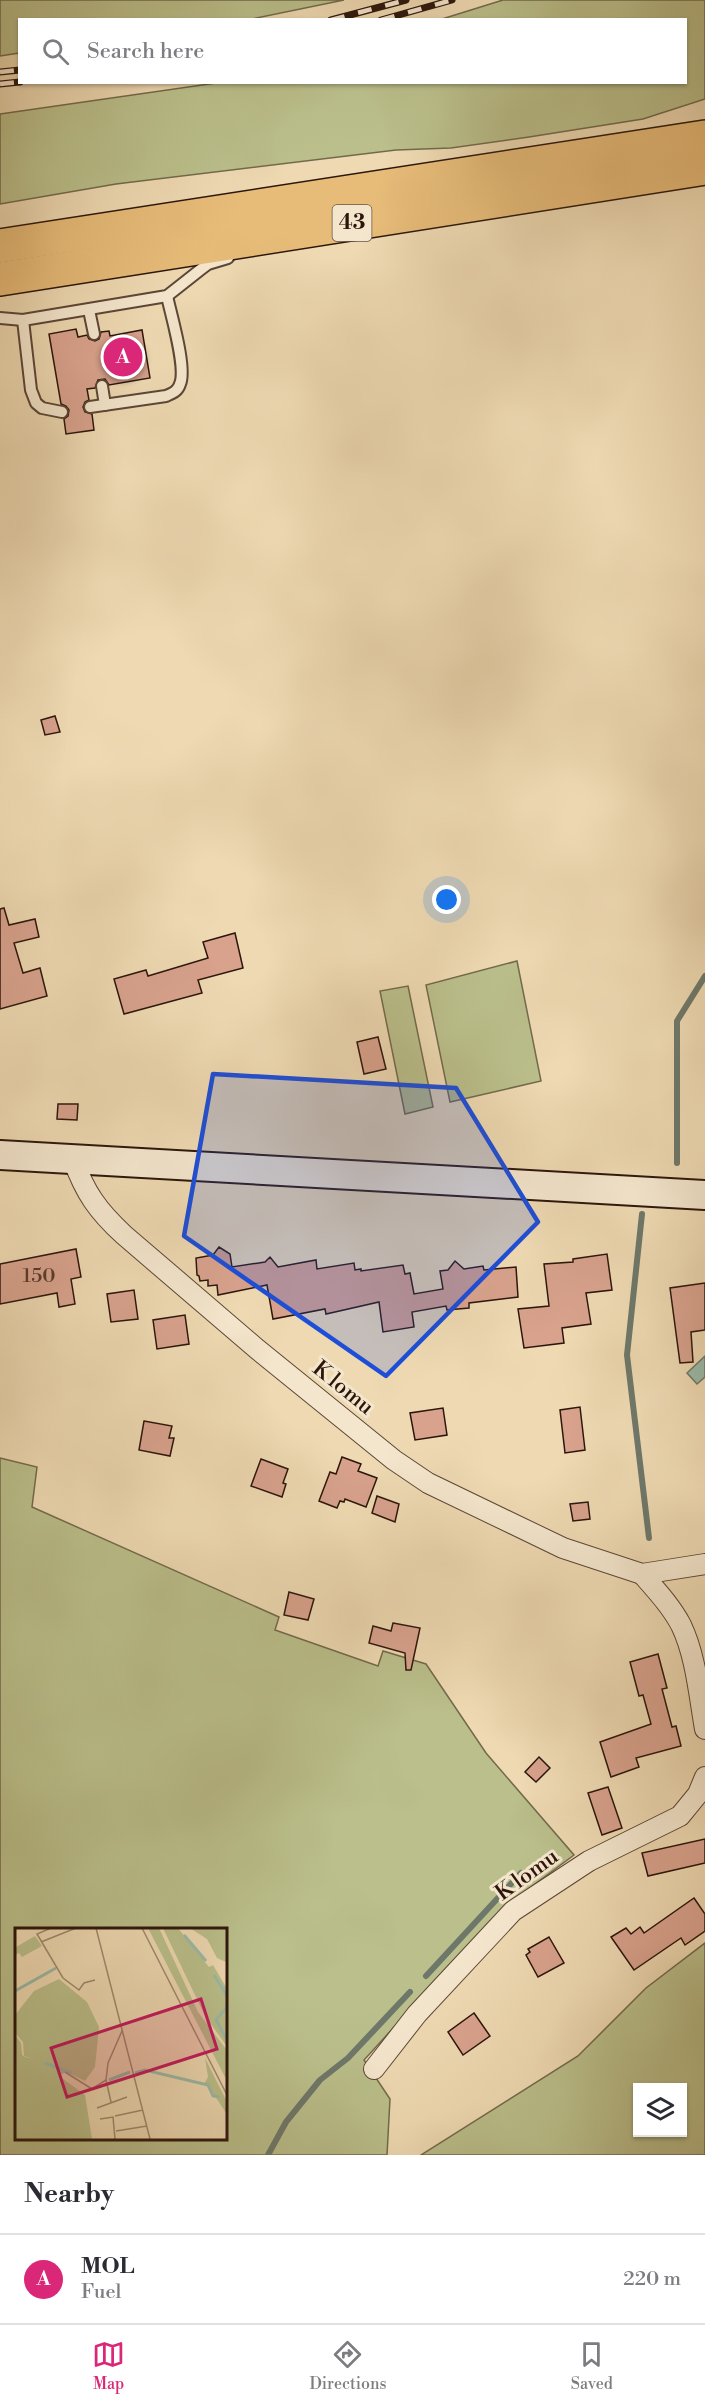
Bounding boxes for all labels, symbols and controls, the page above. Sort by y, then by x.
search box [18,18,687,84]
icon: search [39,35,72,68]
text: Search here [87,38,204,65]
road number: 43 [332,205,372,241]
pin: A [104,334,142,380]
your location [432,885,461,914]
house number: 150 [23,1264,55,1289]
street label: K lomu [307,1355,380,1421]
street label: K lomu [490,1843,564,1907]
inset map [15,1928,226,2140]
map controls [633,2083,687,2137]
button: layers [633,2083,687,2137]
text: Nearby [24,2178,114,2210]
text: MOL [81,2253,134,2280]
text: A [36,2267,51,2292]
text: 220 m [623,2267,681,2292]
text: Fuel [81,2280,121,2305]
tab: Map [92,2338,125,2394]
tab: Directions [309,2338,387,2394]
tab: Saved [571,2338,613,2394]

